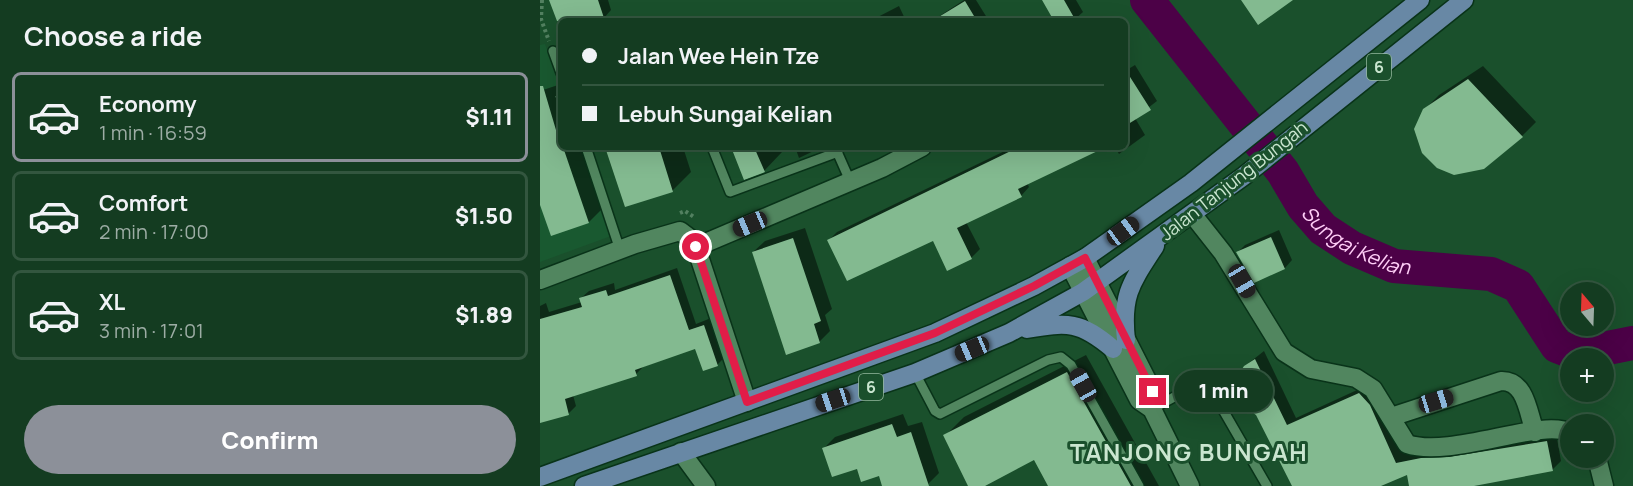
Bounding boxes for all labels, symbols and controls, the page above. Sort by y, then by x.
text: Choose a ride [24,17,202,54]
text: Jalan Wee Hein Tze [618,41,819,71]
road number: 6 [1367,54,1391,80]
text: Economy [99,89,197,119]
icon: car [27,90,81,144]
text: Lebuh Sungai Kelian [618,99,833,129]
text: $1.11 [465,102,513,132]
street label: Jalan Tanjung Bungah [1155,115,1312,245]
text: 1 min · 16:59 [99,119,207,146]
text: Comfort [99,188,188,218]
icon: car [27,189,81,243]
water label: Sungai Kelian [1296,200,1412,280]
text: $1.50 [455,201,513,231]
car [730,209,770,239]
car [1103,213,1143,249]
text: 2 min · 17:00 [99,218,209,245]
route start [682,233,709,260]
car [1225,261,1259,301]
north arrow [1560,282,1614,336]
map controls [1560,282,1614,468]
text: XL [99,287,125,317]
icon: car [27,288,81,342]
text: $1.89 [455,300,513,330]
text: 3 min · 17:01 [99,317,204,344]
car [952,334,992,364]
button: + [1560,348,1614,402]
car [1066,365,1100,405]
callout: 1 min [1174,371,1273,413]
road number: 6 [859,374,883,400]
text: 1 min [1198,377,1249,404]
route end [1139,378,1166,405]
car [813,386,853,414]
car [1416,387,1456,415]
button: Confirm [24,405,516,474]
button: − [1560,414,1614,468]
district label: TANJONG BUNGAH [1070,435,1308,468]

